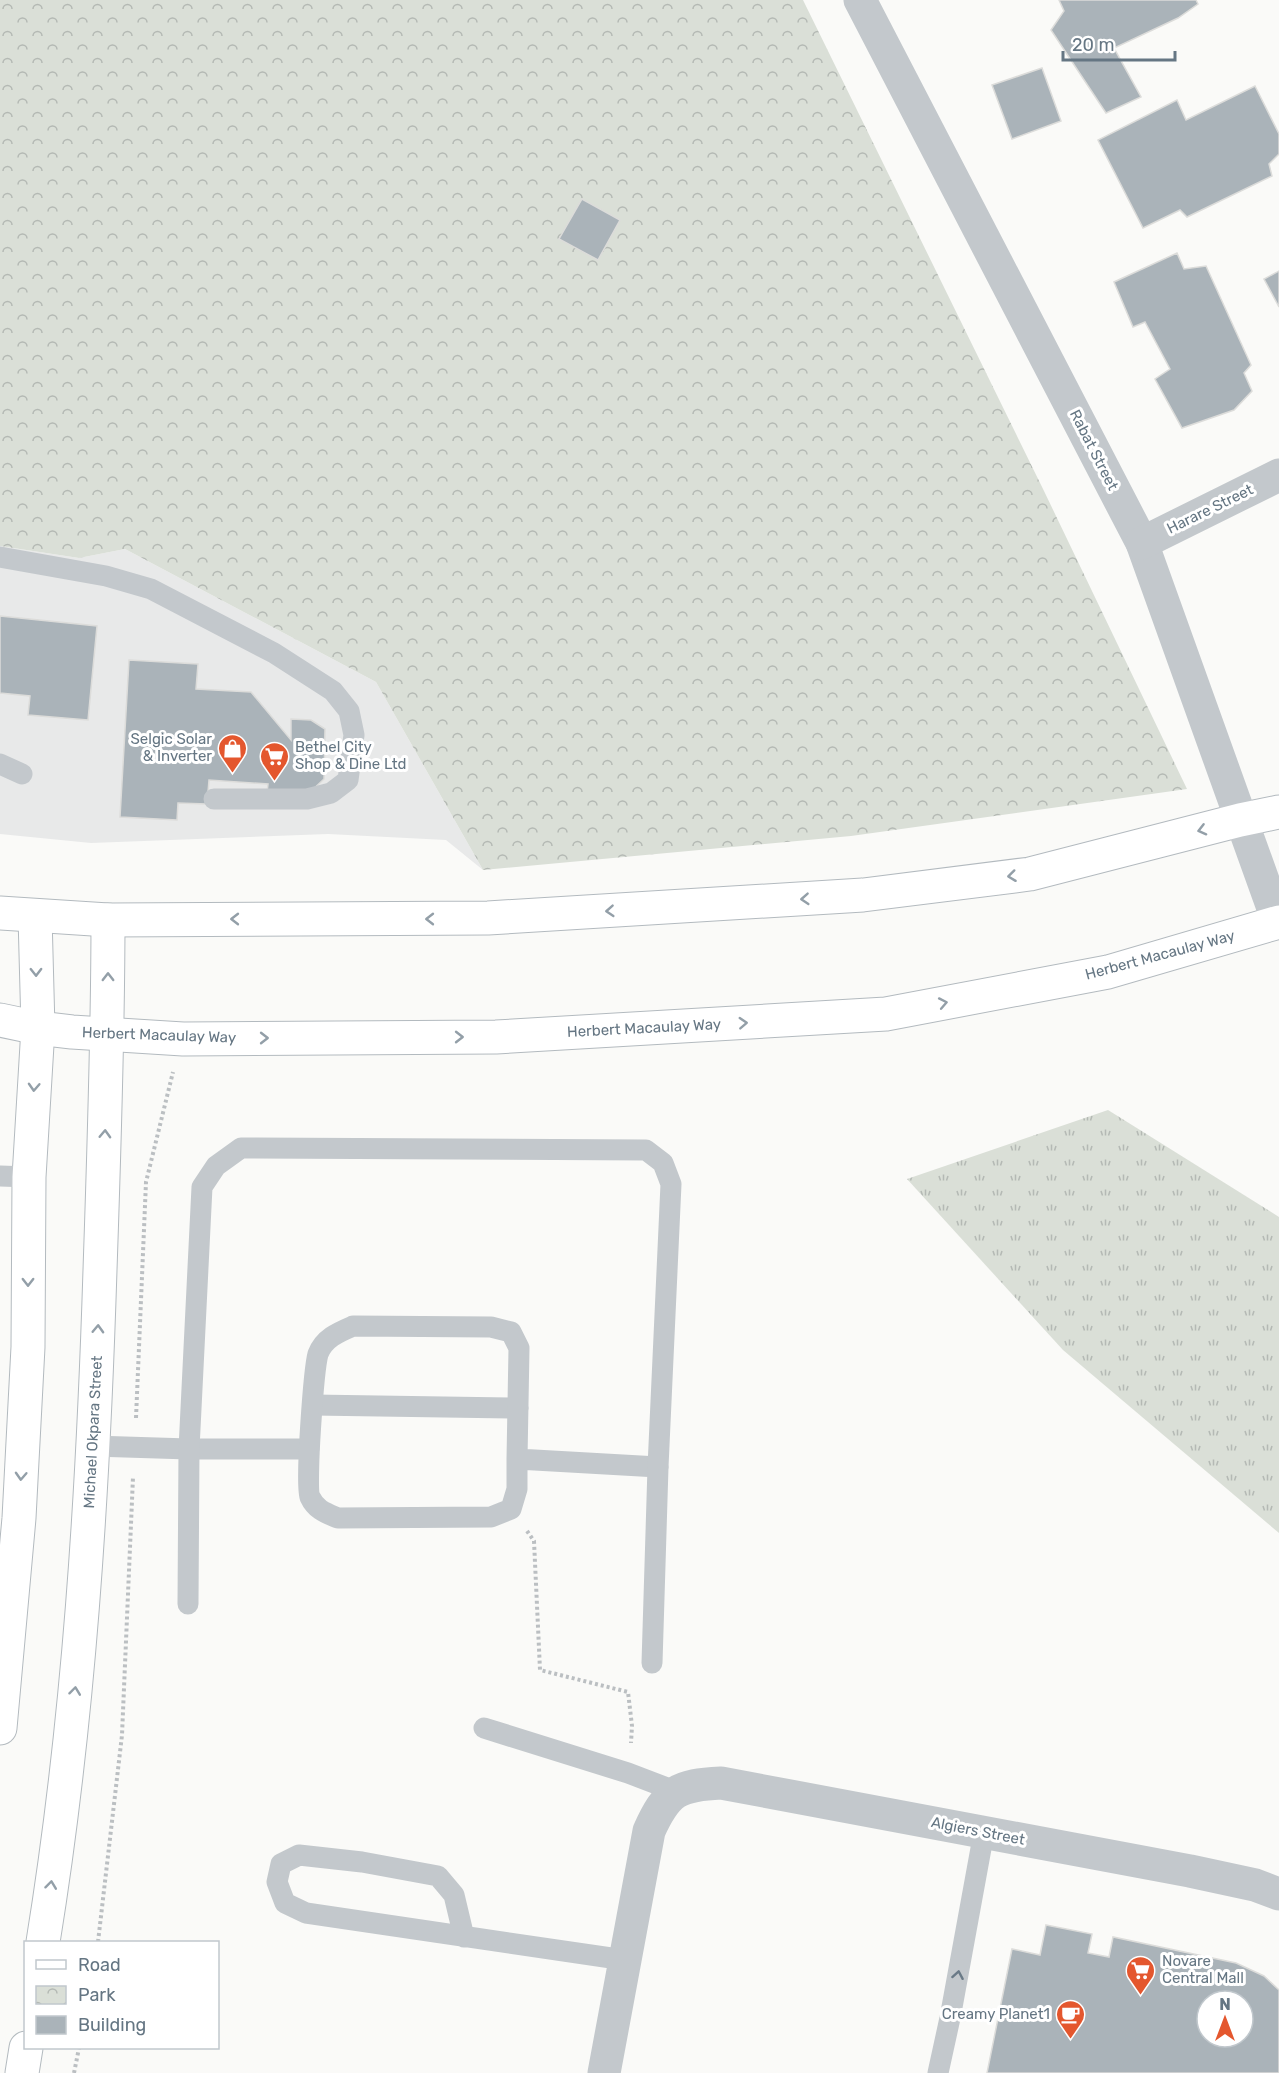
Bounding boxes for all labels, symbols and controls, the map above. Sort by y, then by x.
scale bar [1063,24,1176,62]
text: 20 m [1072,34,1114,56]
street label: Rabat Street [1066,407,1122,493]
street label: Harare Street [1164,480,1256,538]
place label: Selgic Solar & Inverter [131,730,212,765]
shop icon: Selgic Solar & Inverter [217,732,249,774]
place label: Bethel City Shop & Dine Ltd [295,738,406,773]
supermarket icon: Bethel City Shop & Dine Ltd [258,740,290,782]
one-way arrow [1197,822,1207,835]
one-way arrow [1008,869,1017,882]
one-way arrow [800,892,809,905]
one-way arrow [606,904,615,917]
one-way arrow [230,913,239,925]
one-way arrow [425,913,434,925]
street label: Herbert Macaulay Way [1083,926,1237,984]
one-way arrow [30,968,43,977]
one-way arrow [102,972,114,981]
one-way arrow [938,997,948,1010]
street label: Herbert Macaulay Way [566,1015,722,1041]
one-way arrow [738,1016,747,1029]
street label: Herbert Macaulay Way [82,1023,236,1047]
one-way arrow [454,1031,463,1043]
one-way arrow [259,1032,268,1045]
one-way arrow [28,1082,41,1091]
one-way arrow [98,1129,111,1138]
one-way arrow [22,1277,34,1286]
one-way arrow [92,1324,104,1333]
street label: Michael Okpara Street [80,1355,106,1509]
one-way arrow [15,1472,28,1481]
one-way arrow [69,1687,81,1696]
street label: Algiers Street [930,1813,1027,1849]
one-way arrow [45,1880,57,1889]
legend [24,1941,219,2049]
place label: Novare Central Mall [1162,1952,1244,1987]
text: Road [78,1954,121,1976]
supermarket icon: Novare Central Mall [1125,1954,1157,1996]
one-way arrow [951,1970,964,1980]
text: Park [78,1984,116,2006]
north arrow [1195,1989,1255,2049]
text: N [1219,1995,1231,2014]
cafe icon: Creamy Planet1 [1055,1998,1087,2040]
place label: Creamy Planet1 [942,2005,1050,2023]
text: Building [78,2014,146,2036]

